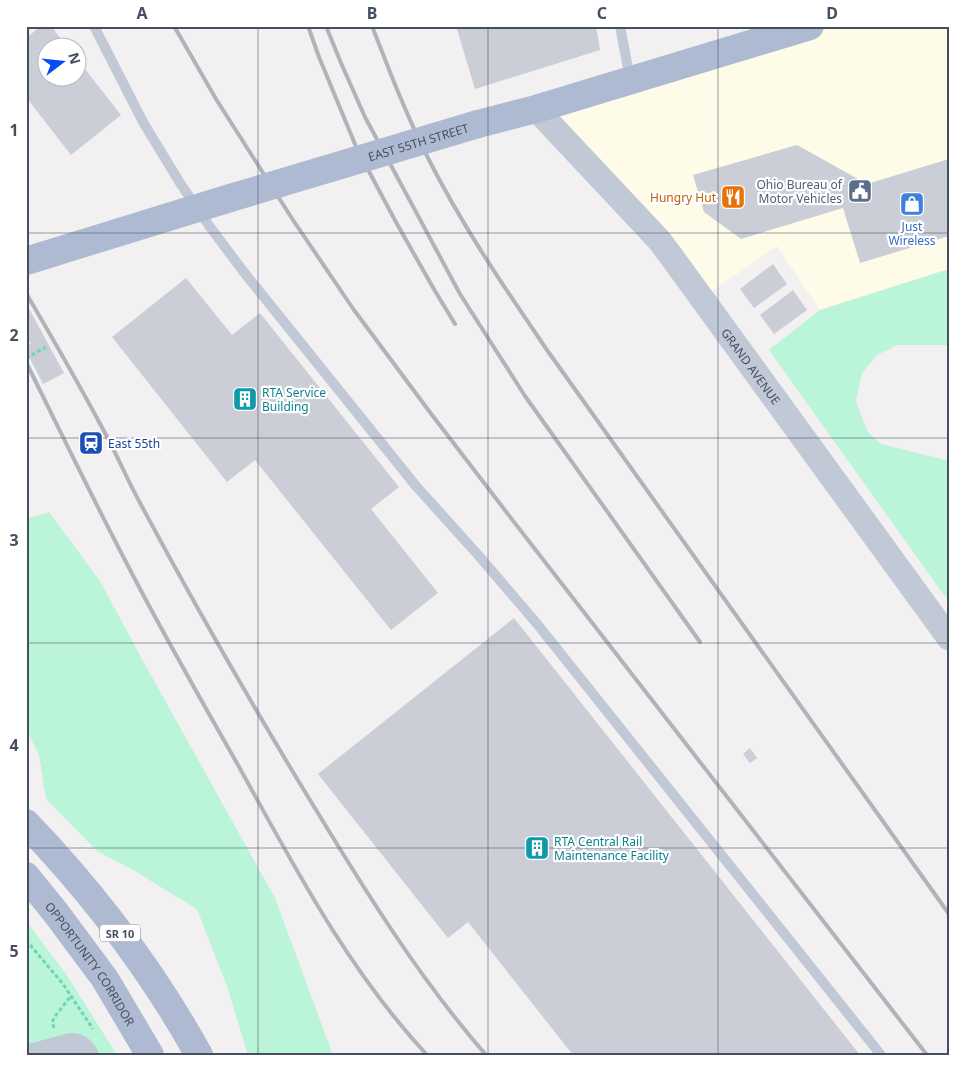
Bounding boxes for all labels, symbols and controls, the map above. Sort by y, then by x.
text: A [136,2,148,24]
text: B [367,2,377,24]
text: C [597,2,607,24]
text: D [826,2,838,24]
north arrow [38,38,88,88]
text: N [64,50,86,66]
text: 1 [9,119,19,141]
street label: EAST 55TH STREET [366,119,471,165]
place label: Ohio Bureau of Motor Vehicles [756,176,843,207]
public building icon: Ohio Bureau of Motor Vehicles [847,178,873,204]
restaurant icon: Hungry Hut [720,184,746,210]
place label: Hungry Hut [650,189,717,206]
shop icon: Just Wireless [899,191,925,217]
place label: Just Wireless [888,218,936,249]
text: 2 [9,324,19,346]
street label: GRAND AVENUE [718,325,785,408]
place label: RTA Service Building [262,384,326,415]
building icon: RTA Service Building [232,386,258,412]
station icon: East 55th [78,430,104,456]
place label: East 55th [108,435,160,452]
text: 3 [9,529,19,551]
text: 4 [9,734,19,756]
place label: RTA Central Rail Maintenance Facility [554,833,670,864]
building icon: RTA Central Rail Maintenance Facility [524,835,550,861]
street label: OPPORTUNITY CORRIDOR [42,898,140,1029]
road number: SR 10 [100,924,140,941]
text: 5 [9,940,19,962]

